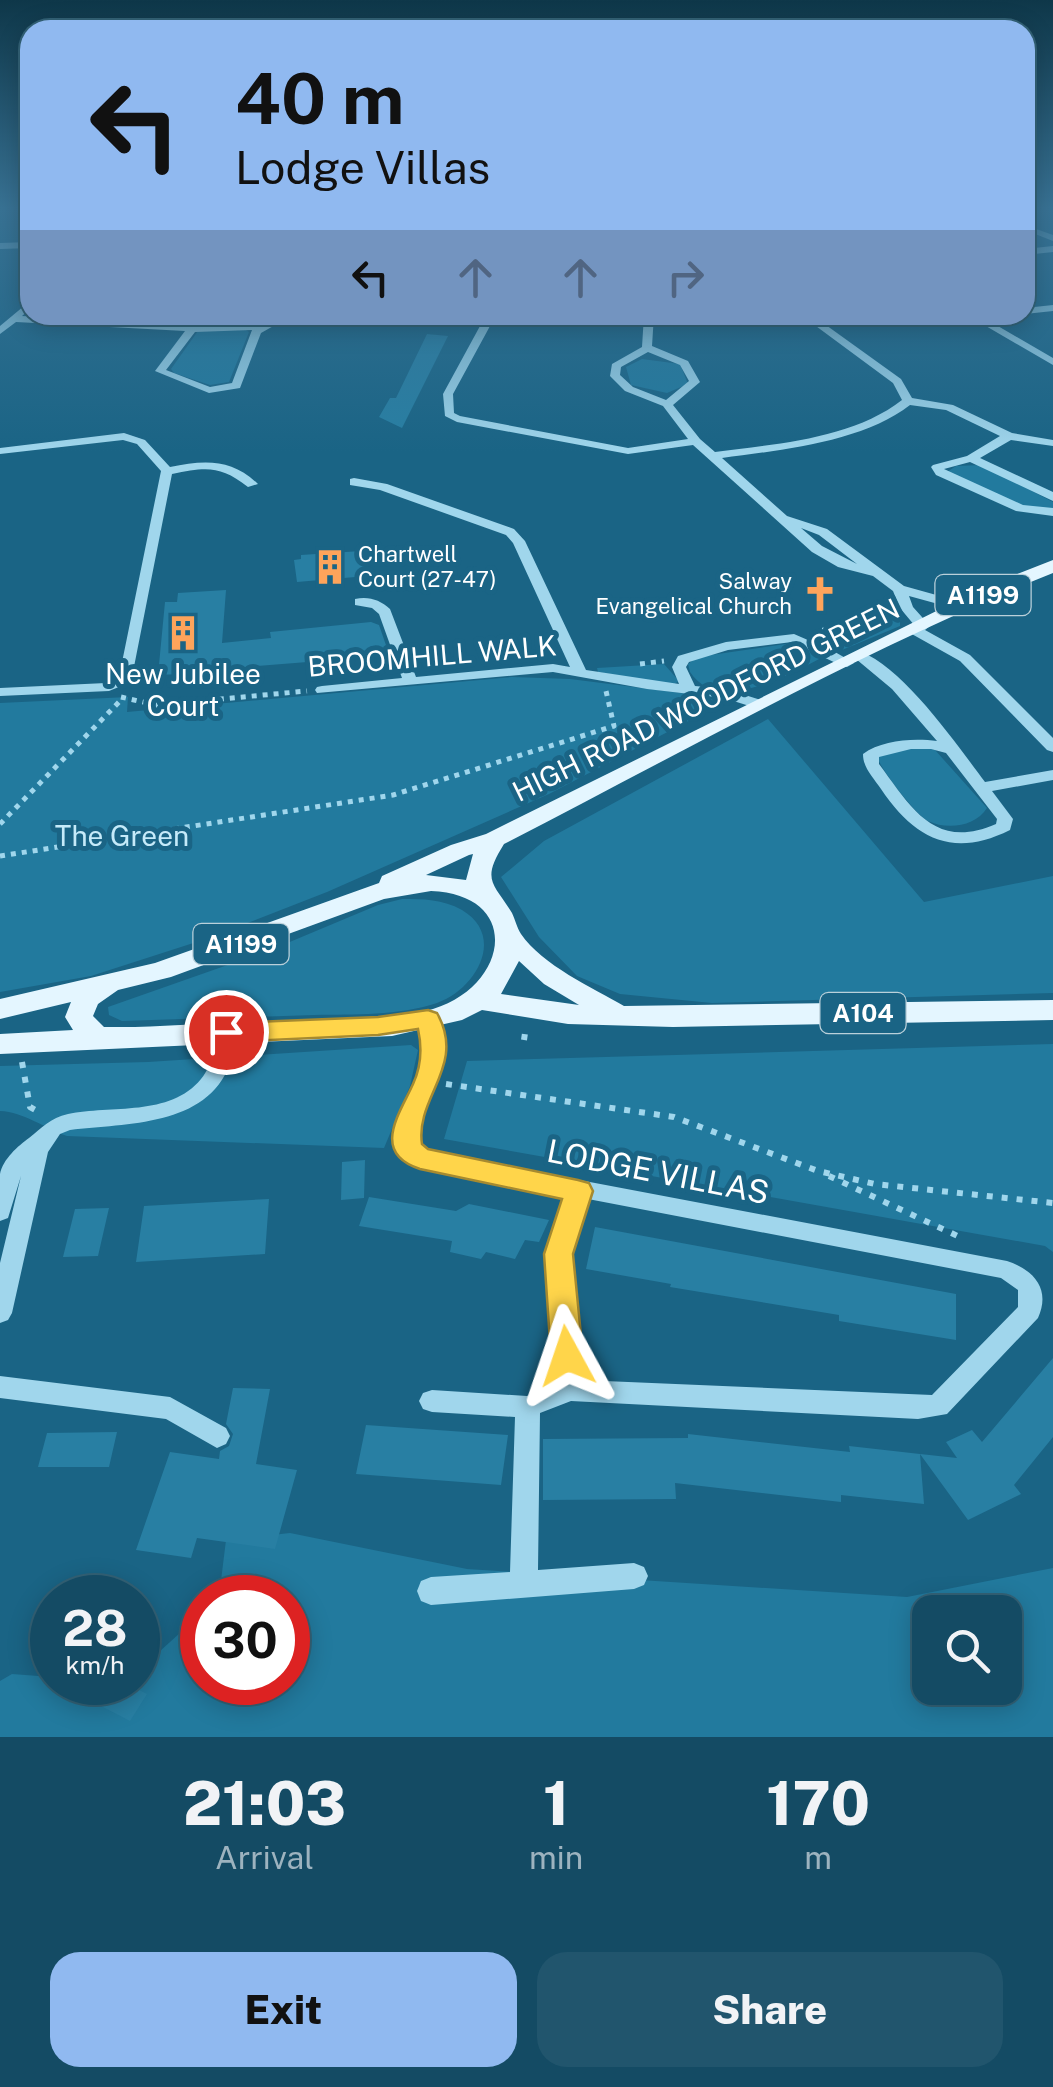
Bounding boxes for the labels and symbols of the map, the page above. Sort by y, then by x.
place label: Chartwell Court (27-47) [358,541,497,592]
building icon: Chartwell Court (27-47) [311,548,349,586]
place label: Salway Evangelical Church [596,568,792,619]
church icon: Salway Evangelical Church [801,575,839,613]
road number: A1199 [936,575,1030,615]
street label: HIGH ROAD WOODFORD GREEN [507,591,905,808]
building icon: New Jubilee Court [164,614,202,652]
street label: BROOMHILL WALK [306,628,558,683]
place label: New Jubilee Court [105,657,261,722]
park label: The Green [55,819,189,852]
road number: A1199 [194,924,288,964]
pin [184,990,269,1075]
road number: A104 [820,993,906,1033]
street label: LODGE VILLAS [544,1132,772,1211]
position arrow [515,1304,619,1408]
speed limit sign: 30 [180,1575,310,1705]

